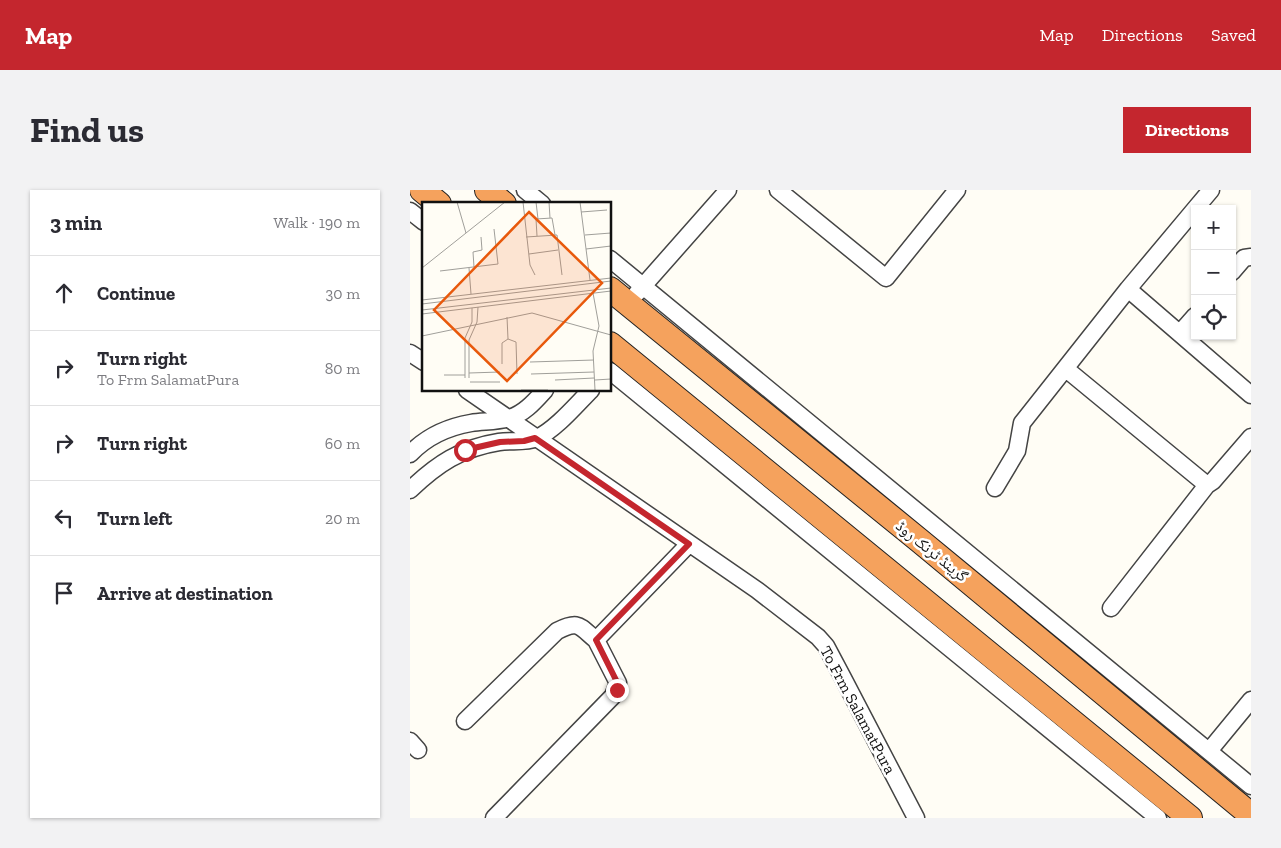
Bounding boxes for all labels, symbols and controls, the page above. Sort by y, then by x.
text: Map [25,21,72,50]
text: Map [1039,24,1074,46]
text: Directions [1102,24,1183,46]
text: Saved [1211,24,1256,46]
button: Directions [1123,107,1251,153]
text: Find us [30,109,144,151]
inset map [422,202,611,391]
map controls [1191,205,1236,340]
button: + [1191,205,1236,250]
text: 3 min [50,210,102,235]
text: Walk · 190 m [273,213,360,232]
button: − [1191,250,1236,295]
icon: ahead [50,279,78,307]
text: Continue [97,282,175,305]
text: 30 m [326,284,360,303]
button: locate [1191,295,1236,340]
text: Turn right [97,347,187,370]
icon: right [50,354,78,382]
text: 80 m [325,359,360,378]
text: To Frm SalamatPura [97,370,239,389]
icon: right [50,429,78,457]
text: Turn right [97,432,187,455]
text: 60 m [325,434,360,453]
route start [454,439,477,462]
icon: left [50,504,78,532]
text: Turn left [97,507,172,530]
text: 20 m [325,509,360,528]
street label: گرینڈ ٹرنک روڈ [892,516,972,586]
icon: arrive [50,579,78,607]
text: Arrive at destination [97,582,273,605]
street label: To Frm SalamatPura [816,643,900,777]
route end [606,679,629,702]

